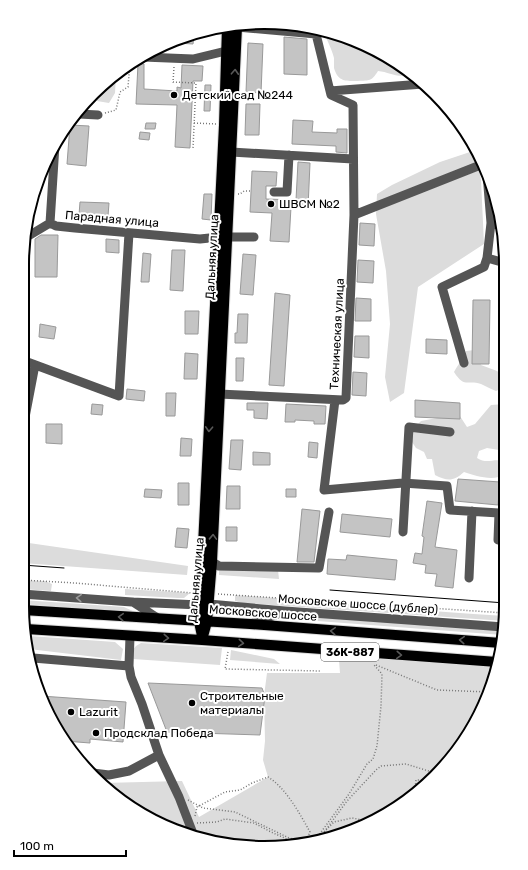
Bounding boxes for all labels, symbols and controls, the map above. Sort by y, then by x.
one-way arrow [230,69,239,75]
place label: Детский сад №244 [182,88,294,102]
marker: Детский сад №244 [169,90,179,100]
place label: ШВСМ №2 [279,197,340,211]
marker: ШВСМ №2 [266,199,276,209]
street label: Парадная улица [65,208,159,230]
street label: Дальняя улица [203,214,221,300]
street label: Техническая улица [327,278,347,390]
one-way arrow [205,426,213,432]
one-way arrow [209,534,217,540]
street label: Дальняя улица [185,537,207,623]
street label: Московское шоссе (дублер) [277,591,439,617]
one-way arrow [76,594,82,603]
street label: Московское шоссе [208,602,318,624]
one-way arrow [118,612,124,621]
one-way arrow [330,626,336,635]
one-way arrow [163,634,169,642]
one-way arrow [459,636,465,645]
one-way arrow [238,639,244,648]
road number: 36К-887 [321,643,379,661]
one-way arrow [396,651,402,660]
place label: Строительные материалы [200,689,284,717]
marker: Строительные материалы [187,698,197,708]
place label: Lazurit [79,705,118,719]
marker: Lazurit [66,707,76,717]
place label: Продсклад Победа [104,726,214,740]
marker: Продсклад Победа [91,728,101,738]
scale bar [14,832,126,858]
text: 100 m [20,839,54,853]

